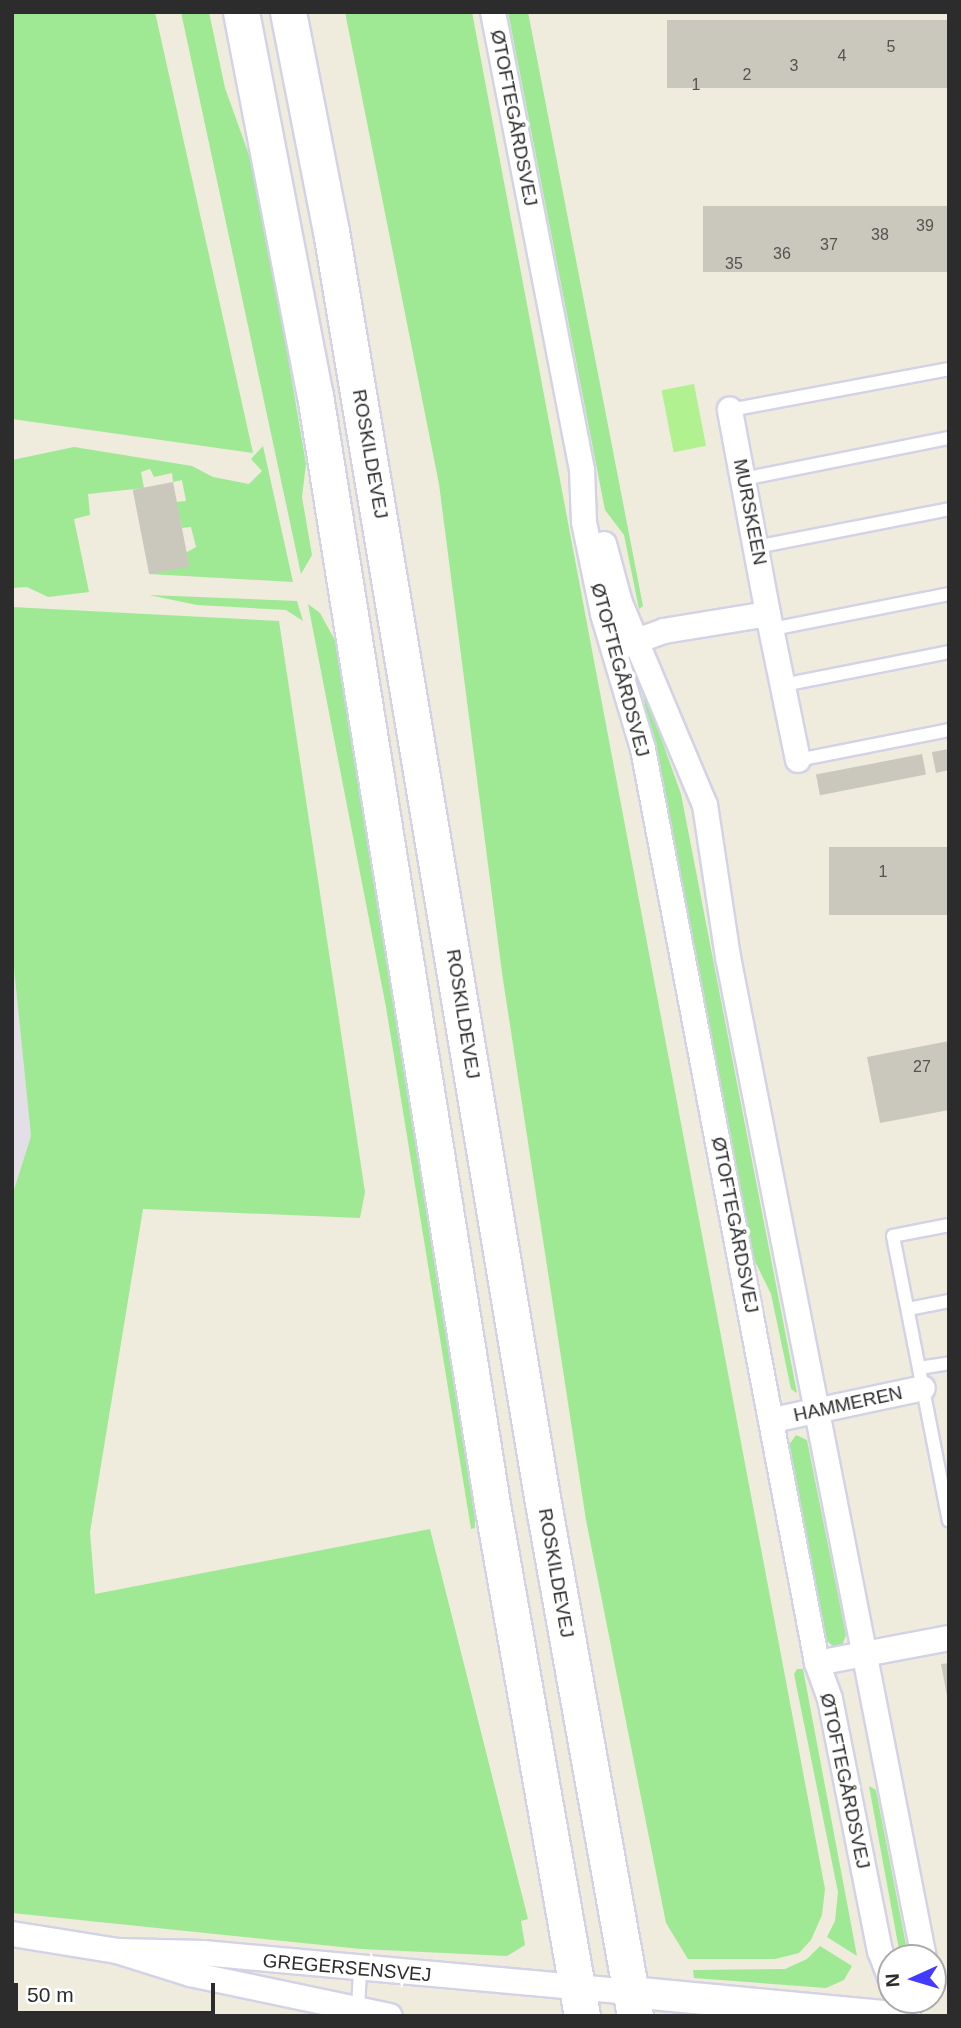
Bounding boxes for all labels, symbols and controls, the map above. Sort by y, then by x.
street label: ØTOFTEGÅRDSVEJ [486,28,542,208]
house number: 5 [887,37,895,57]
house number: 4 [838,46,846,66]
house number: 3 [790,56,798,76]
house number: 2 [743,65,751,85]
house number: 1 [692,75,700,95]
house number: 39 [916,216,934,236]
house number: 38 [871,225,889,245]
house number: 37 [820,235,838,255]
house number: 36 [773,244,791,264]
house number: 35 [725,254,743,274]
street label: ROSKILDEVEJ [347,388,393,520]
street label: MURSKEEN [729,457,771,567]
street label: ØTOFTEGÅRDSVEJ [586,581,654,759]
house number: 1 [879,862,887,882]
street label: ROSKILDEVEJ [441,948,485,1080]
house number: 27 [913,1057,931,1077]
street label: ØTOFTEGÅRDSVEJ [707,1135,763,1315]
street label: HAMMEREN [791,1381,905,1427]
street label: ROSKILDEVEJ [533,1507,579,1639]
street label: ØTOFTEGÅRDSVEJ [815,1691,875,1871]
north arrow [877,1944,947,2014]
street label: GREGERSENSVEJ [262,1949,432,1987]
scale bar [18,1968,219,2012]
text: N [882,1973,904,1988]
text: 50 m [27,1983,74,2006]

